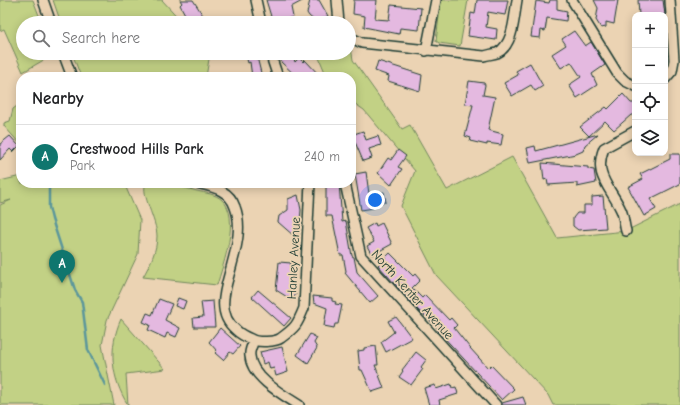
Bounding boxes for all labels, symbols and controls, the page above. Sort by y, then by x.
map controls [632,12,668,156]
button: + [632,12,668,48]
search box [16,16,356,60]
icon: search [30,27,52,49]
text: Search here [62,29,140,47]
button: − [632,48,668,84]
button: locate [632,84,668,120]
text: Nearby [32,89,83,108]
button: layers [632,120,668,156]
text: Crestwood Hills Park [70,140,204,158]
text: A [41,149,49,164]
text: 240 m [304,149,340,164]
text: Park [70,158,95,173]
your location [365,190,385,210]
street label: Hanley Avenue [284,216,303,300]
street label: North Kenter Avenue [368,246,457,343]
pin: A [49,250,75,283]

